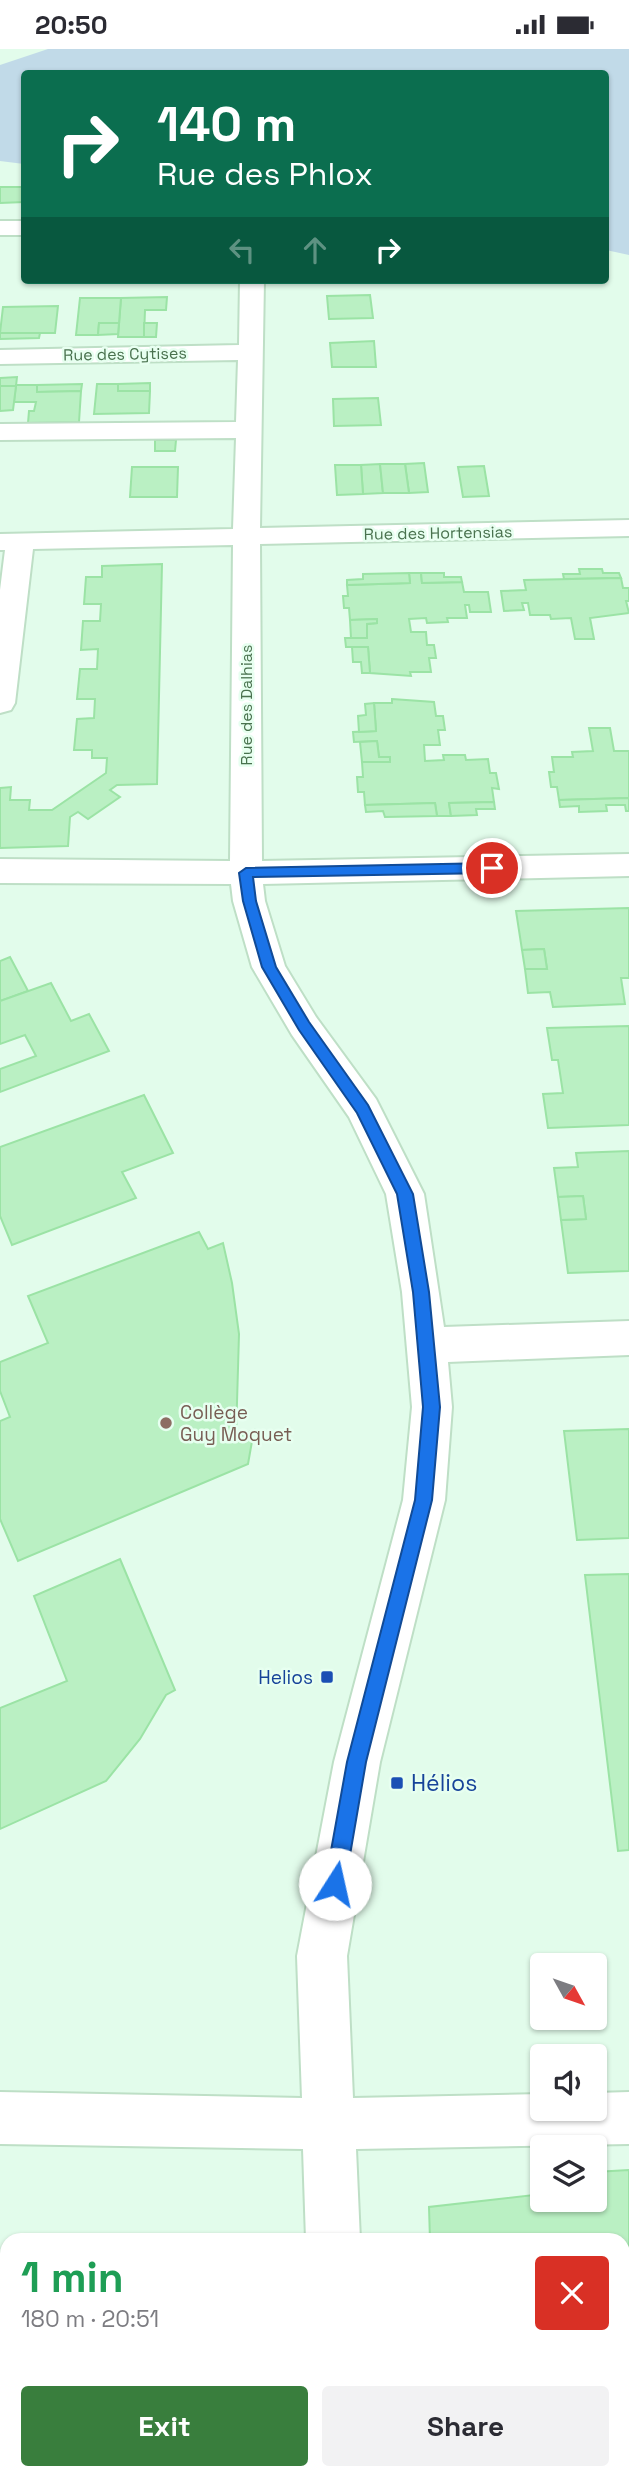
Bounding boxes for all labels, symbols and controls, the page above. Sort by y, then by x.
text: 20:50 [35,8,108,42]
text: 140 m [157,93,296,155]
icon: right [42,98,133,189]
text: Rue des Phlox [157,154,373,194]
icon: left [223,231,261,269]
icon: ahead [296,231,334,269]
icon: right [369,231,407,269]
street label: Rue des Cytises [63,342,187,366]
street label: Rue des Hortensias [364,521,512,545]
street label: Rue des Dalhias [236,645,257,765]
pin [462,838,522,898]
icon: arrive [473,849,511,887]
place label: Collège Guy Moquet [180,1400,292,1447]
marker: Collège Guy Moquet [158,1415,174,1431]
place label: Helios [258,1665,313,1690]
marker: Helios [319,1669,335,1685]
place label: Hélios [411,1768,477,1798]
marker: Hélios [389,1775,405,1791]
position arrow [298,1847,372,1921]
north arrow [530,1953,607,2030]
map controls [530,1953,607,2212]
button: sound [530,2044,607,2121]
button: layers [530,2135,607,2212]
text: 1 min [21,2251,124,2304]
button: close [535,2256,609,2330]
text: 180 m · 20:51 [21,2304,159,2334]
button: Exit [21,2386,308,2466]
button: Share [322,2386,609,2466]

